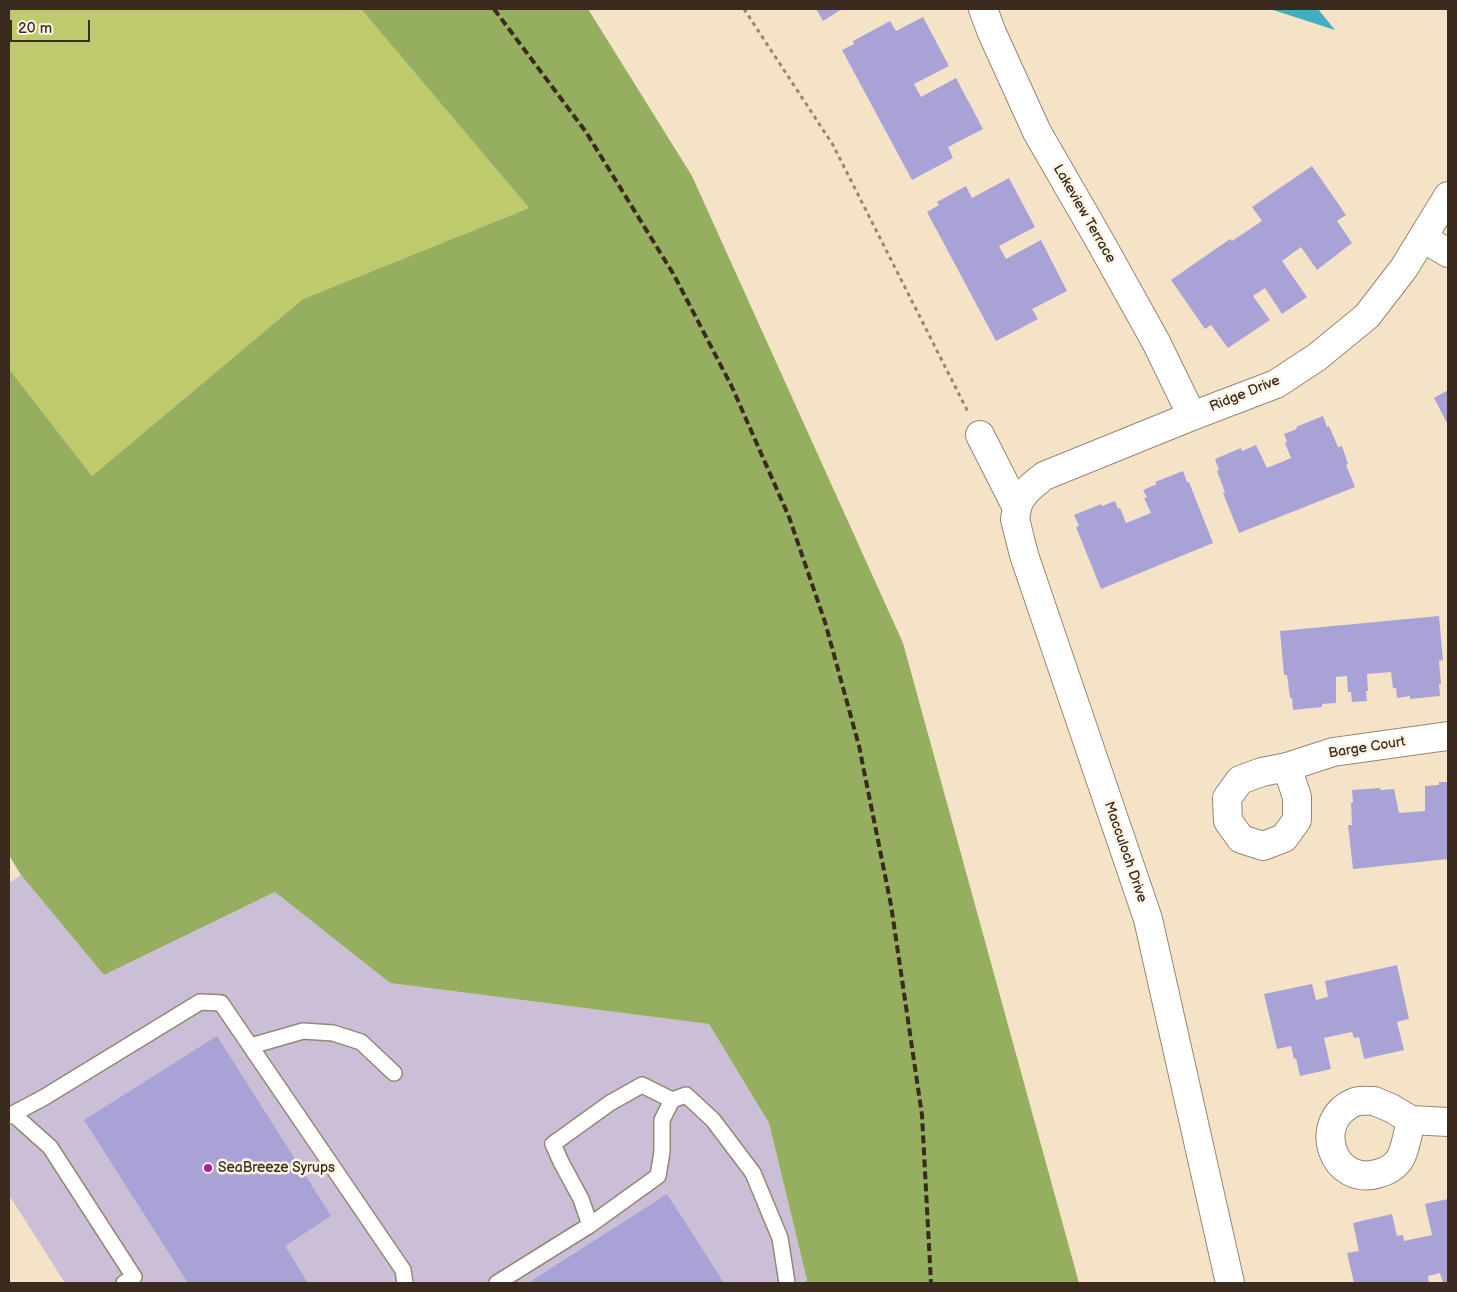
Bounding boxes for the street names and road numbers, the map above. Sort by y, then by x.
street label: Lakeview Terrace [1049,162,1119,266]
street label: Ridge Drive [1207,372,1283,416]
street label: Barge Court [1327,734,1407,762]
street label: Macculoch Drive [1100,799,1150,905]

